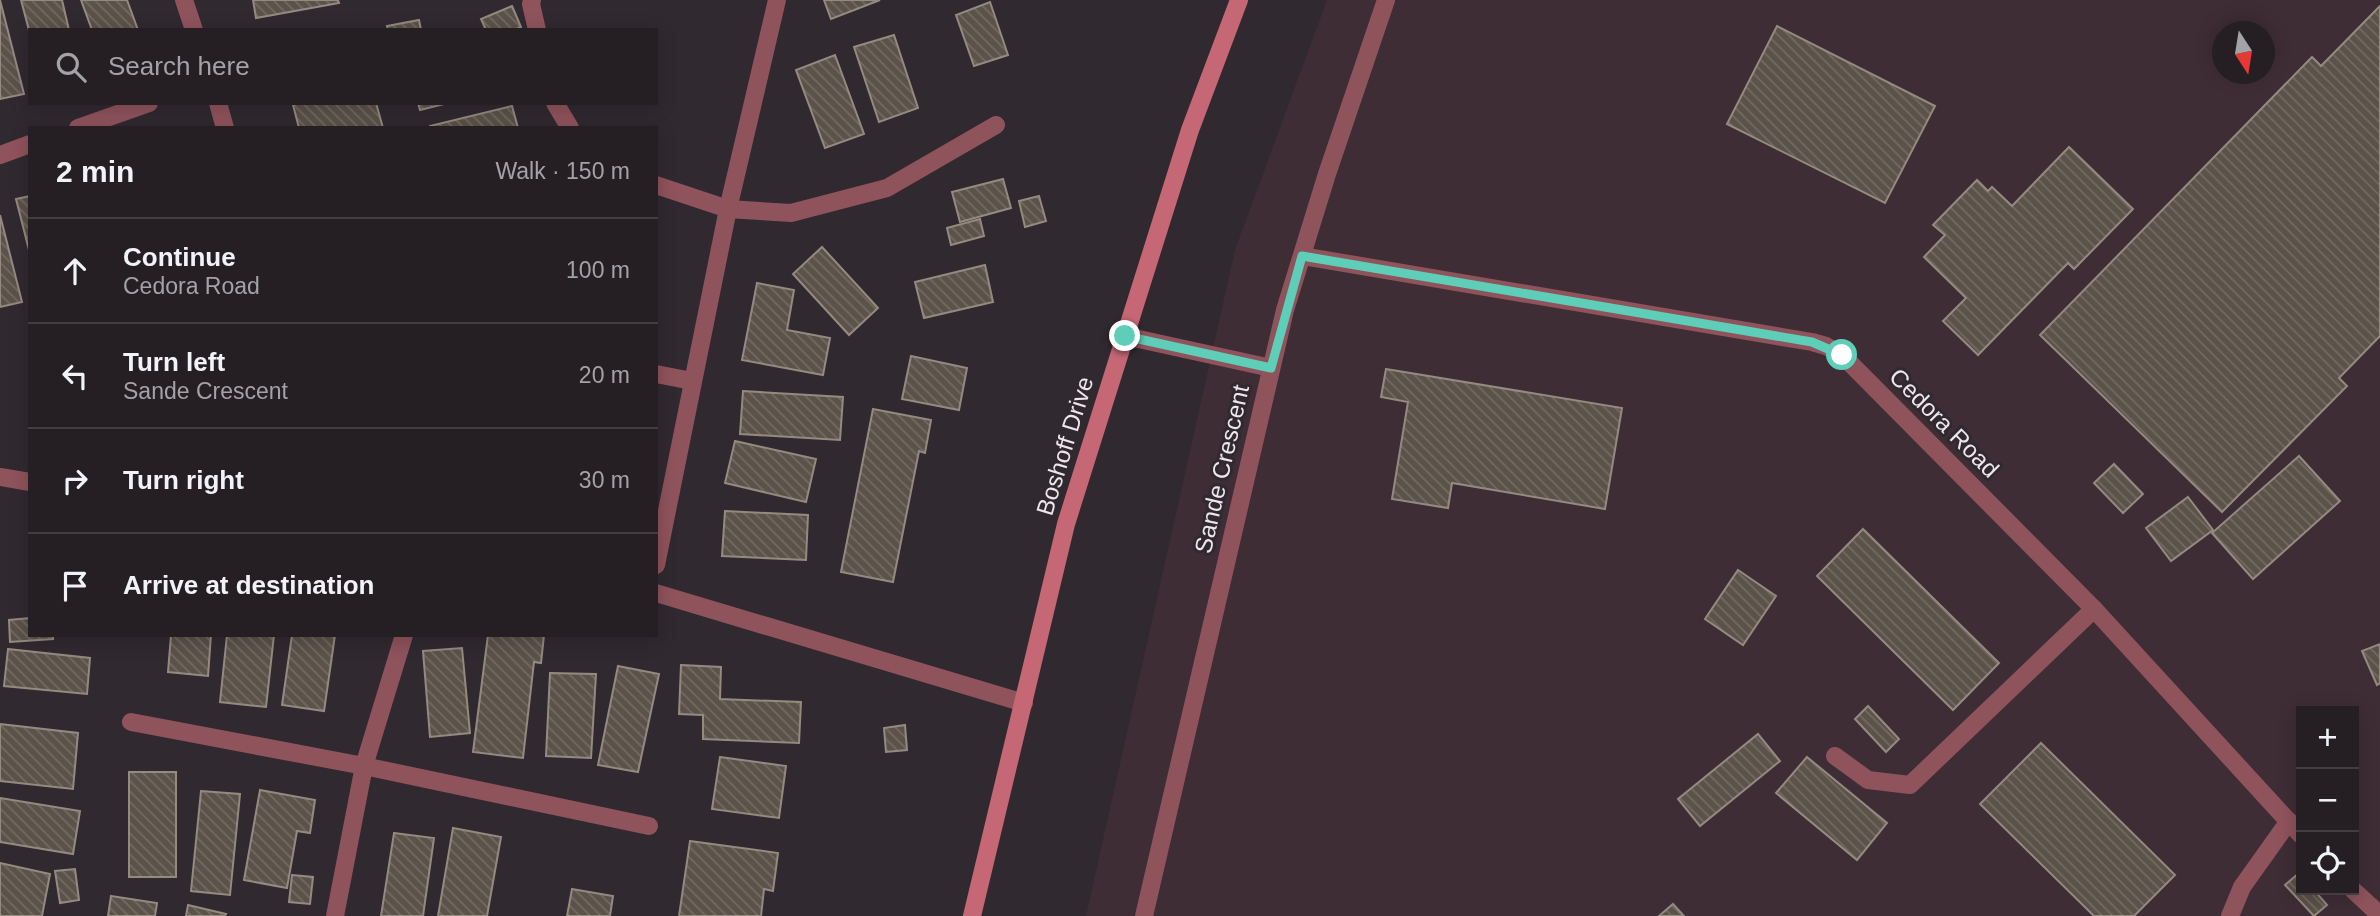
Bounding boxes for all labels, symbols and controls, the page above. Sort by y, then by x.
north arrow [2212,21,2275,84]
search box [28,28,658,105]
icon: search [52,48,90,86]
text: Search here [108,51,250,81]
text: 2 min [56,155,134,188]
text: Walk · 150 m [495,158,630,184]
text: Continue [123,242,236,272]
icon: ahead [56,252,94,290]
text: 100 m [566,257,630,283]
text: Cedora Road [123,273,260,299]
route end [1109,320,1140,351]
route start [1826,339,1857,370]
text: Turn left [123,347,225,377]
icon: left [56,357,94,395]
text: 20 m [579,362,630,388]
street label: Cedora Road [1884,363,2004,483]
street label: Boshoff Drive [1031,373,1098,518]
text: Sande Crescent [123,378,288,404]
street label: Sande Crescent [1189,382,1254,556]
icon: right [56,462,94,500]
text: Turn right [123,465,244,495]
text: 30 m [579,467,630,493]
icon: arrive [56,567,94,605]
text: Arrive at destination [123,570,374,600]
map controls [2296,706,2359,895]
button: + [2296,706,2359,769]
button: − [2296,769,2359,832]
button: locate [2296,832,2359,895]

